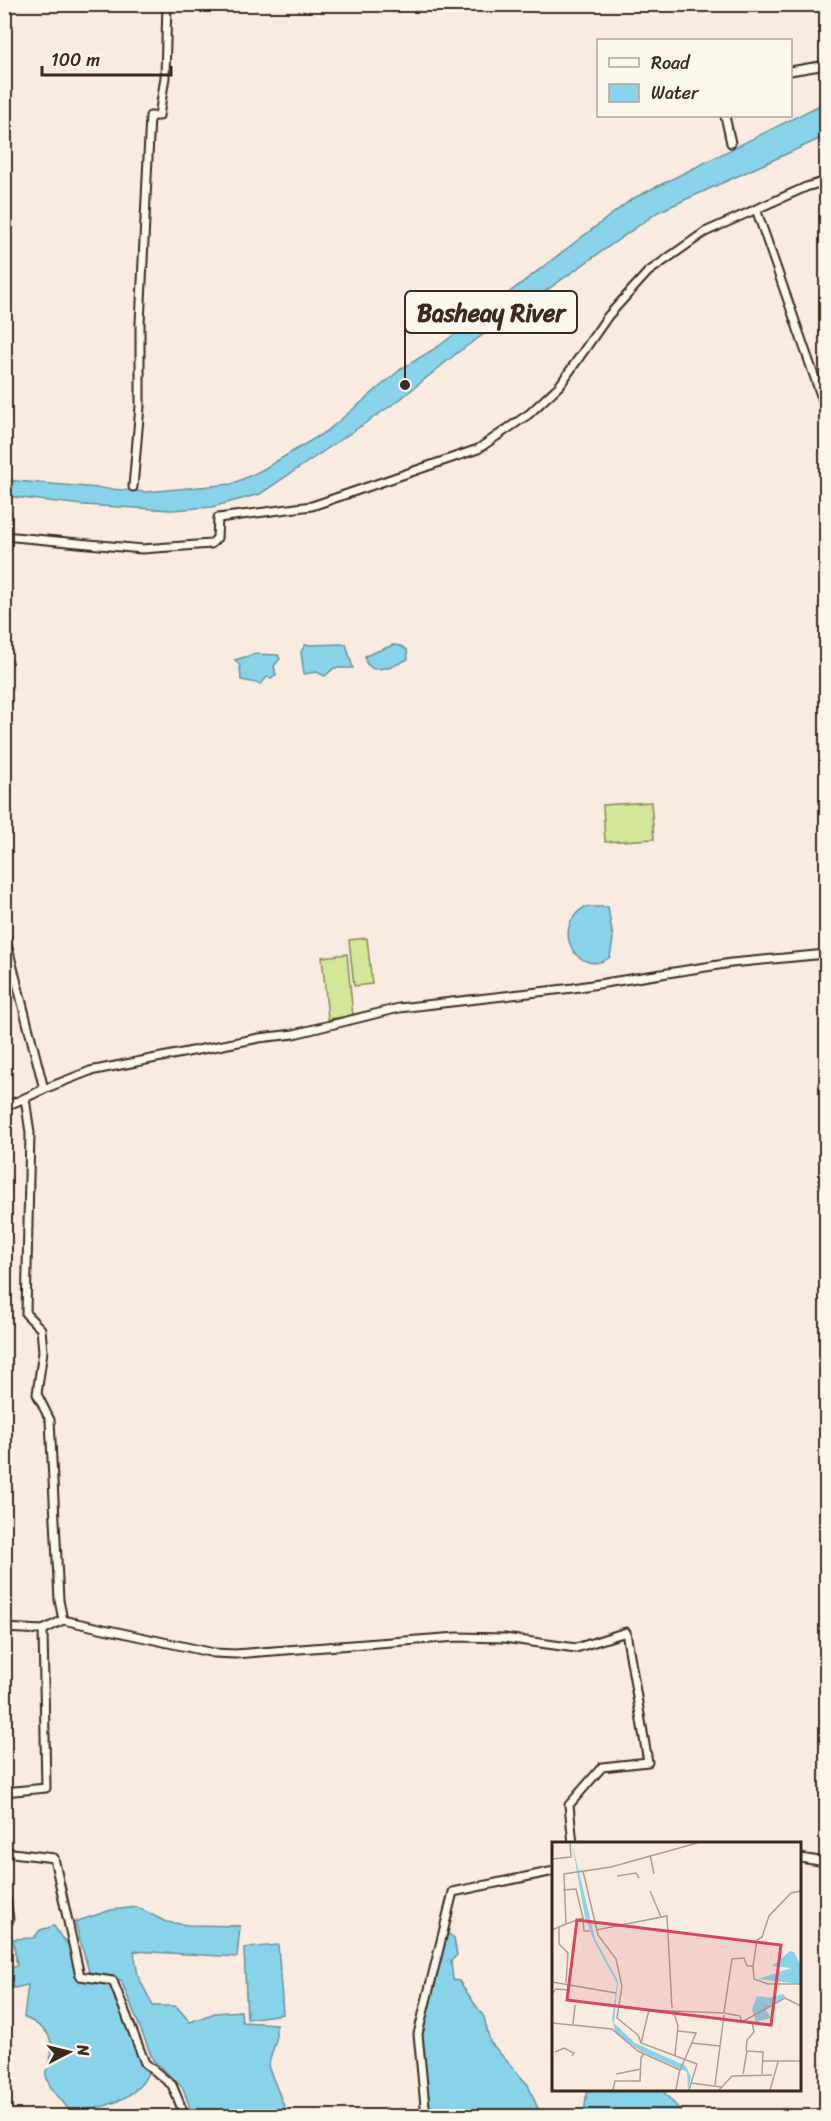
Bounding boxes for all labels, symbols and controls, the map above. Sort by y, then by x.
scale bar [42,39,171,77]
legend [597,39,792,117]
text: 100 m [51,44,100,76]
text: Road [651,47,691,79]
text: Water [651,77,700,109]
callout: Basheay River [405,291,577,333]
text: Basheay River [417,292,567,334]
inset map [552,1842,801,2091]
north arrow [39,2022,99,2082]
text: N [68,2042,99,2058]

